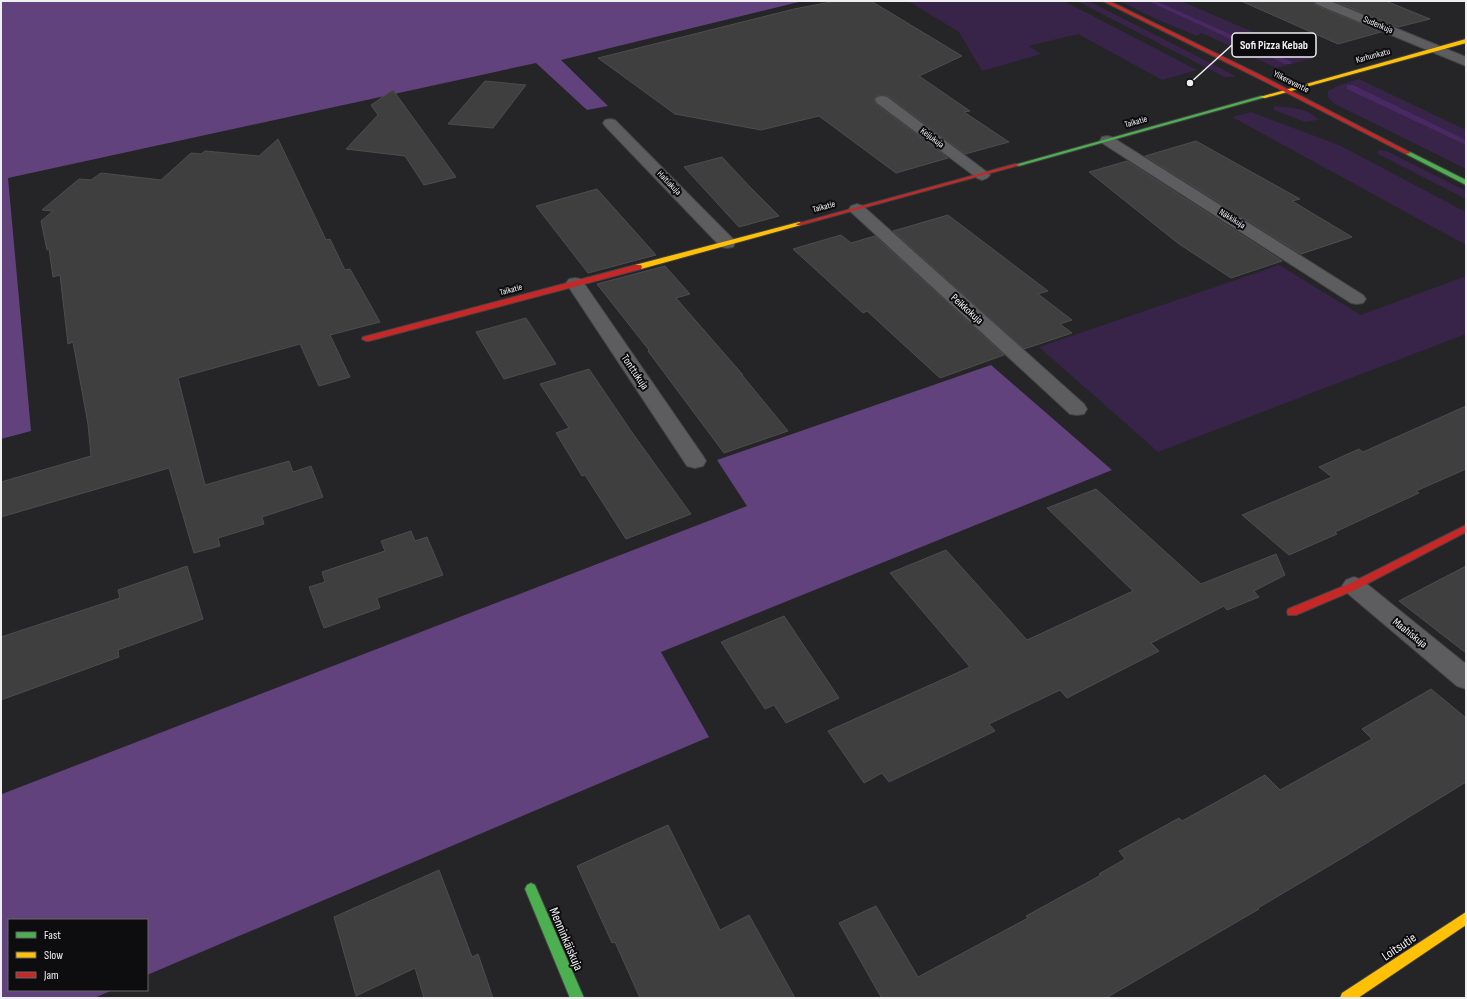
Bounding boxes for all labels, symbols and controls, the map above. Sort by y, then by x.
street label: Sudenkuja [1362,14,1394,36]
callout: Sofi Pizza Kebab [1232,33,1316,57]
text: Sofi Pizza Kebab [1240,38,1308,53]
street label: Karhunkatu [1355,46,1392,66]
street label: Ylikeravantie [1271,68,1311,96]
street label: Taikatie [1123,113,1149,130]
street label: Keijukuja [918,126,946,150]
street label: Haltiakuja [655,168,683,198]
street label: Taikatie [811,199,837,215]
street label: Näkkikuja [1217,207,1247,231]
street label: Taikatie [498,282,524,298]
street label: Peikkokuja [948,291,986,327]
street label: Tonttukuja [619,352,651,392]
street label: Maahiskuja [1390,615,1430,651]
street label: Menninkäiskuja [546,905,586,973]
legend [8,919,148,991]
text: Fast [44,928,61,943]
street label: Loitsutie [1379,930,1419,964]
text: Slow [44,948,63,963]
text: Jam [43,968,59,983]

